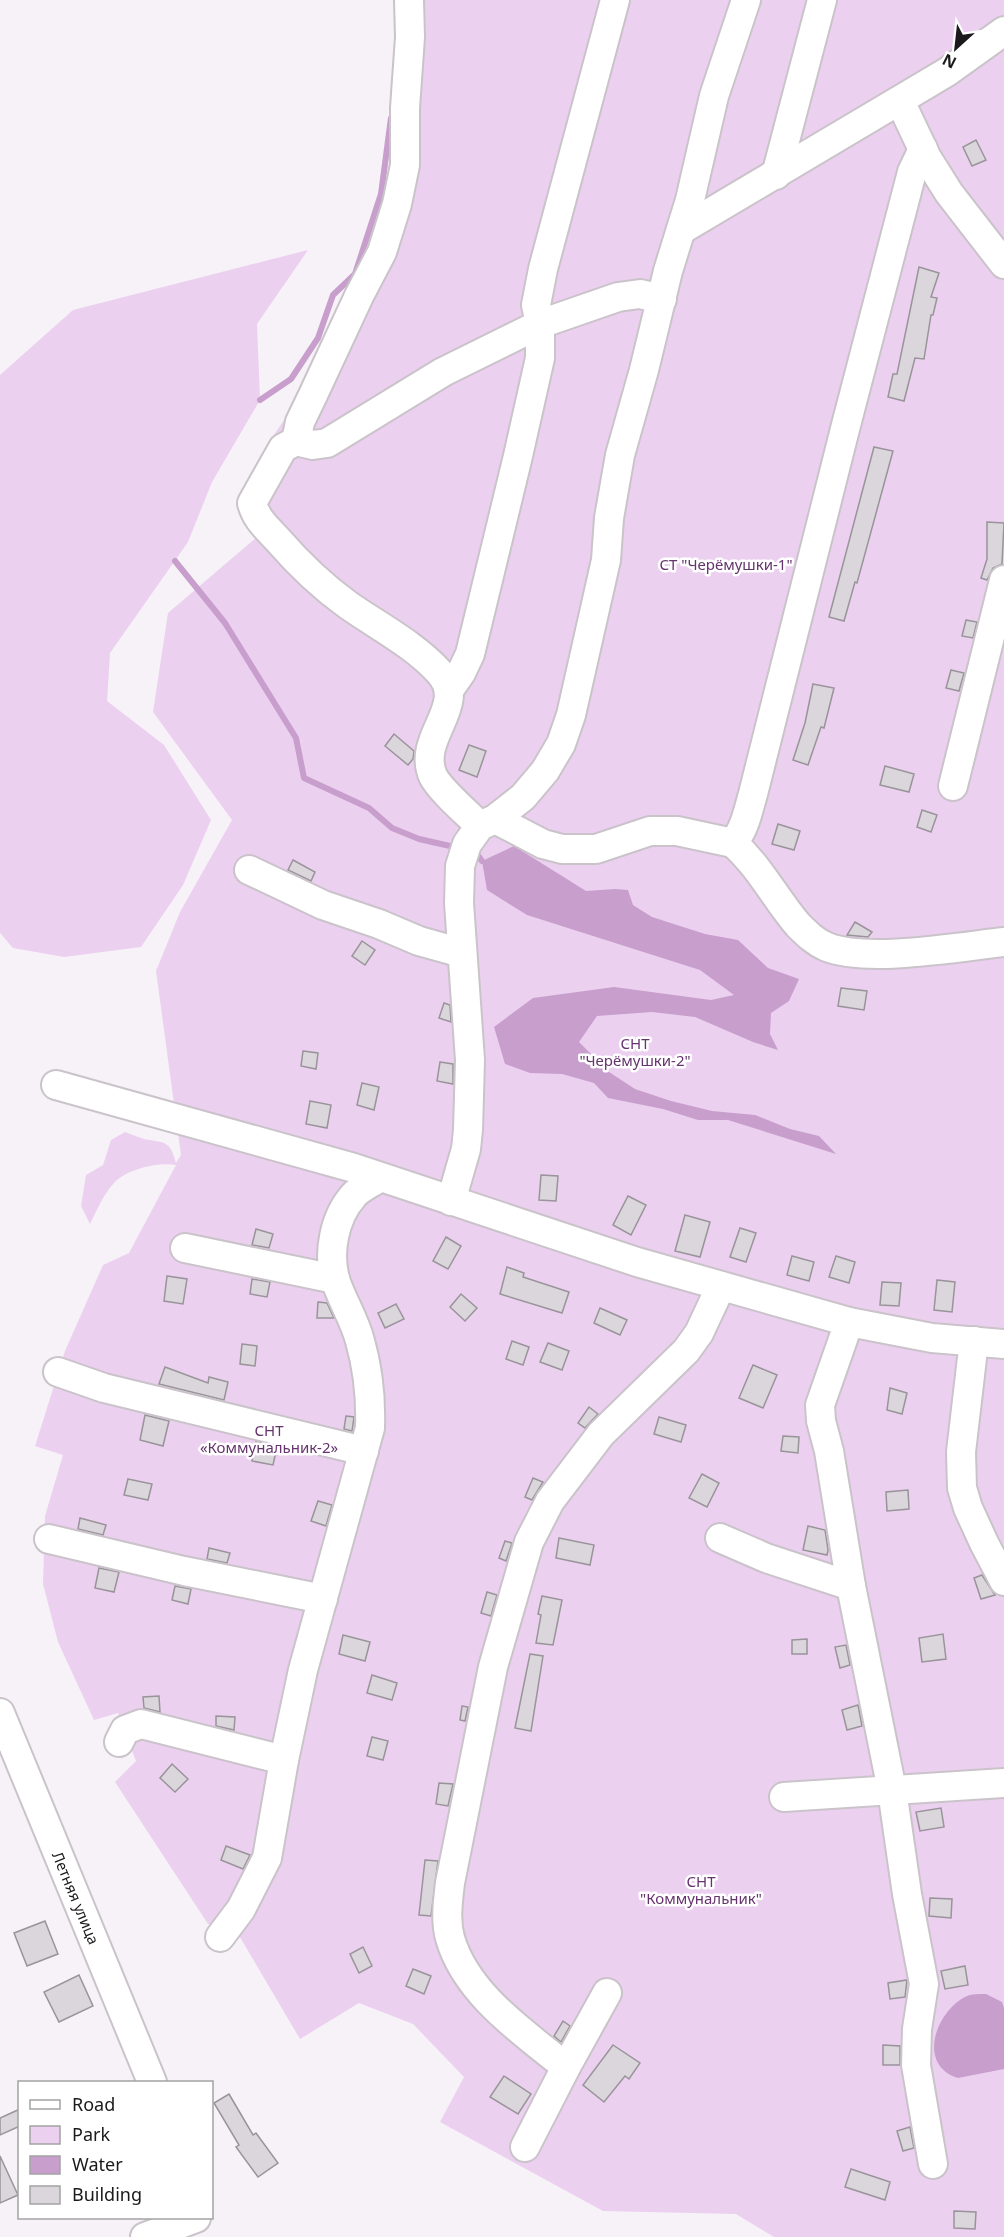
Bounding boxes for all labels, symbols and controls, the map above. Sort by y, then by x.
north arrow [926,18,986,78]
text: N [938,49,960,74]
park label: СТ "Черёмушки-1" [659,554,793,574]
park label: СНТ "Черёмушки-2" [579,1033,691,1070]
park label: СНТ «Коммунальник-2» [200,1420,338,1457]
street label: Летняя улица [48,1849,104,1947]
park label: СНТ "Коммунальник" [640,1871,762,1908]
legend [18,2081,213,2219]
text: Road [72,2092,115,2116]
text: Park [72,2122,110,2146]
text: Water [72,2152,123,2176]
text: Building [72,2182,142,2206]

